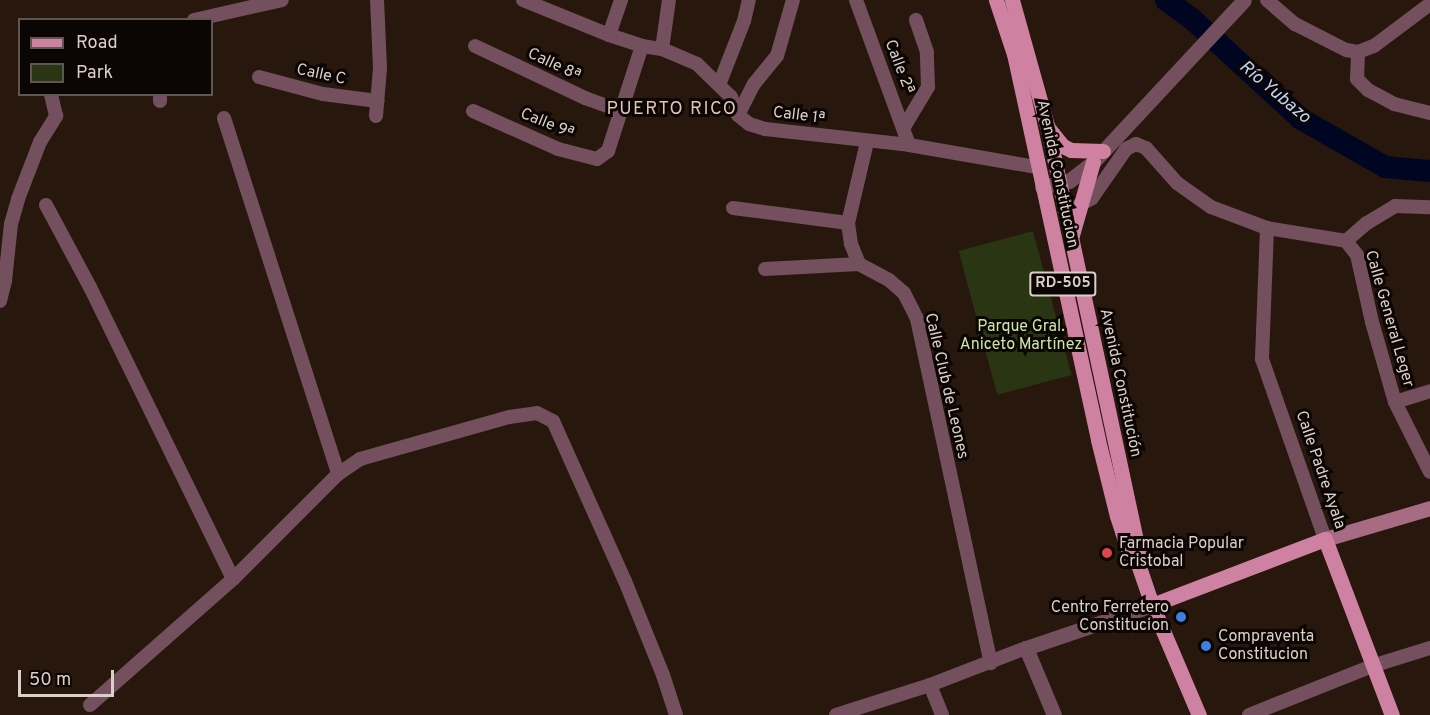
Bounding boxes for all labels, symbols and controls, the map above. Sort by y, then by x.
legend [18,18,213,96]
text: Road [76,32,118,55]
street label: Calle 2ª [880,37,918,97]
street label: Calle 8ª [524,44,584,86]
water label: Río Yubazo [1234,57,1314,129]
street label: Calle C [295,60,347,90]
text: Park [76,62,113,85]
street label: Avenida Constitucion [1032,98,1082,250]
district label: PUERTO RICO [607,99,737,121]
street label: Calle 1ª [772,103,826,129]
street label: Calle 9ª [517,105,577,143]
street label: Calle General Leger [1360,248,1418,390]
road number: RD-505 [1028,272,1098,296]
street label: Avenida Constitución [1095,307,1145,459]
street label: Calle Club de Leones [920,311,972,461]
park label: Parque Gral. Aniceto Martínez [960,317,1082,355]
street label: Calle Padre Ayala [1291,408,1349,532]
place label: Farmacia Popular Cristobal [1119,534,1244,572]
marker: Farmacia Popular Cristobal [1100,546,1114,560]
place label: Centro Ferretero Constitucion [1051,598,1169,636]
marker: Centro Ferretero Constitucion [1174,610,1188,624]
place label: Compraventa Constitucion [1218,627,1314,665]
marker: Compraventa Constitucion [1199,639,1213,653]
scale bar [21,658,117,696]
text: 50 m [29,669,71,692]

